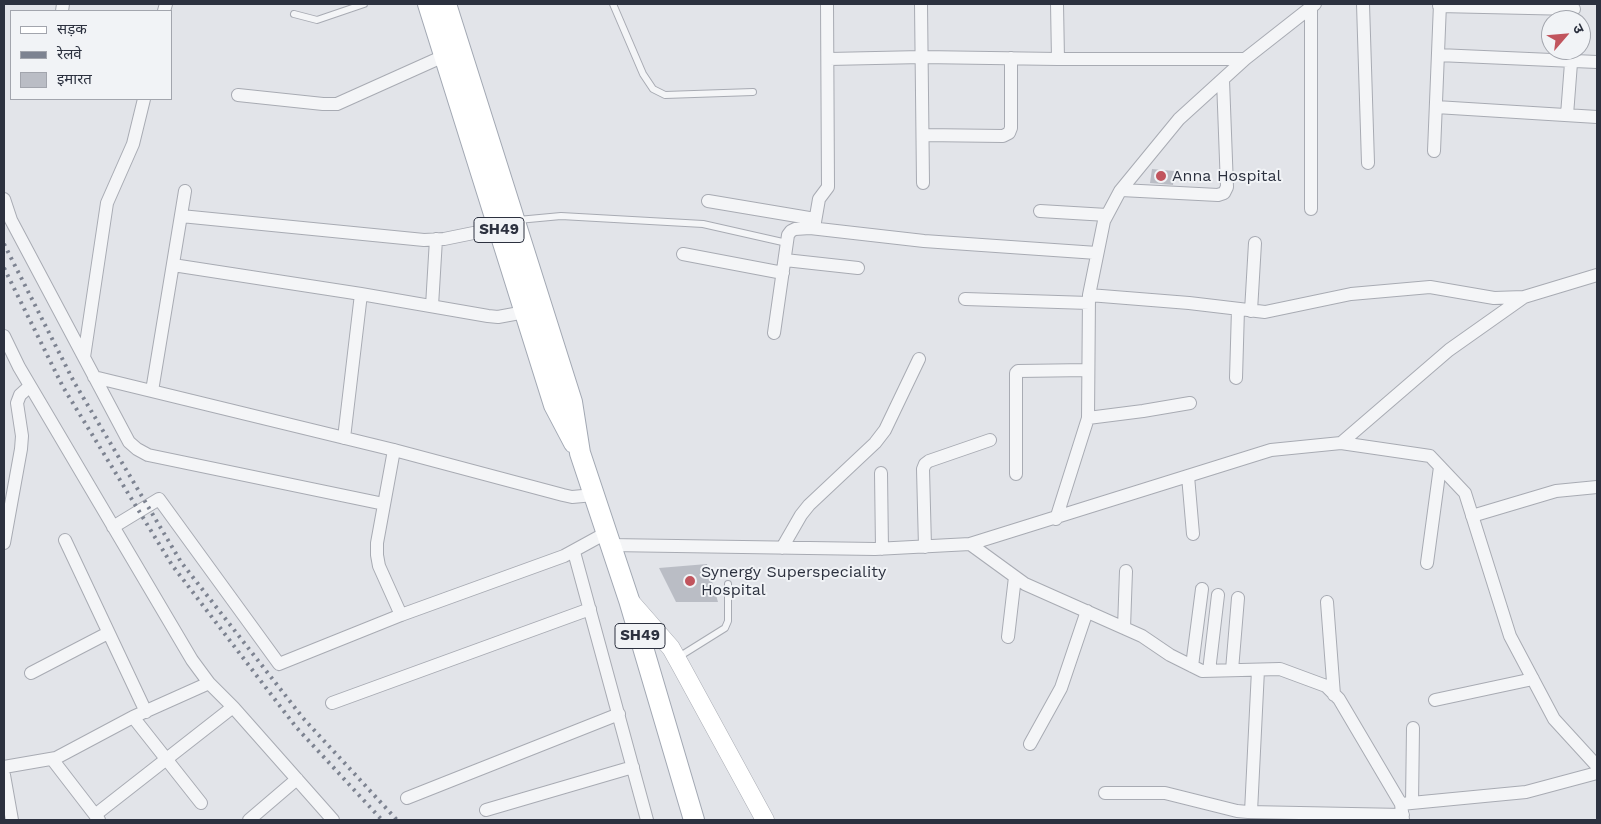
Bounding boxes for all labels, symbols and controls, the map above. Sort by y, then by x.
legend [10,10,172,100]
north arrow [1541,10,1591,60]
text: सड़क [57,20,87,38]
text: उ [1569,21,1587,36]
text: रेलवे [57,45,82,63]
text: इमारत [57,70,92,88]
place label: Anna Hospital [1172,166,1281,186]
marker: Anna Hospital [1154,169,1168,183]
road number: SH49 [474,218,524,242]
place label: Synergy Superspeciality Hospital [701,562,886,600]
marker: Synergy Superspeciality Hospital [683,574,697,588]
road number: SH49 [615,624,665,648]

